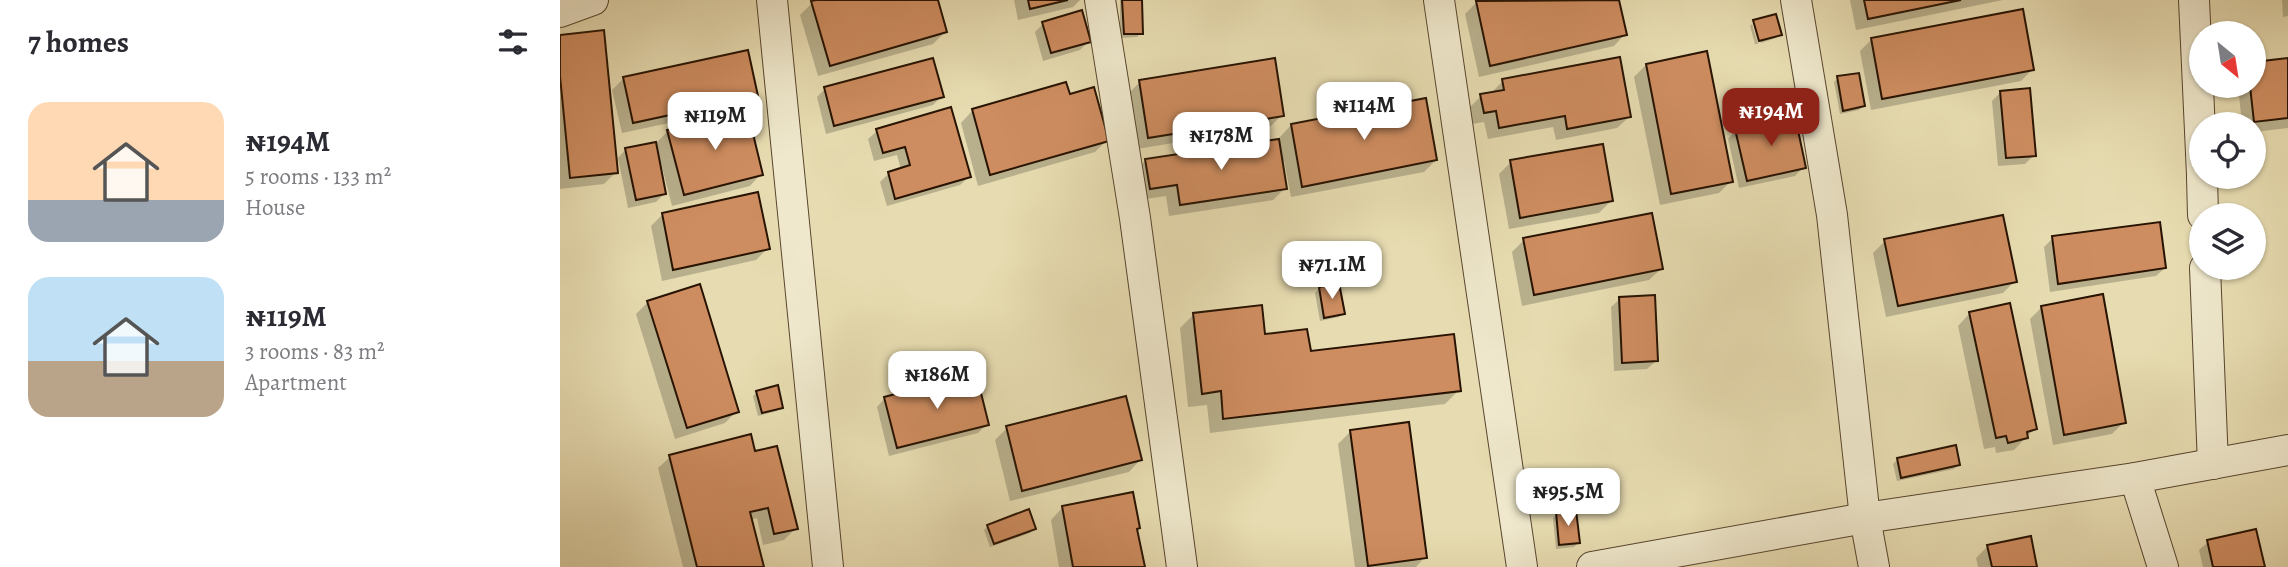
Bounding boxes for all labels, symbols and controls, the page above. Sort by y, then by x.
north arrow [2189,21,2266,98]
map controls [2189,21,2266,280]
text: 7 homes [28,22,129,62]
icon: filters [494,23,532,61]
pin: ₦114M [1315,82,1413,142]
pin: ₦194M [1722,88,1820,148]
text: ₦114M [1333,89,1395,120]
pin: ₦119M [666,92,764,152]
text: ₦194M [1738,95,1804,126]
text: ₦119M [684,99,746,130]
button: locate [2189,112,2266,189]
pin: ₦178M [1172,113,1270,172]
text: ₦178M [1189,119,1253,150]
text: ₦194M [245,121,330,161]
icon: home [84,130,168,214]
text: 5 rooms · 133 m² [245,161,391,192]
text: House [245,192,305,223]
button: layers [2189,203,2266,280]
pin: ₦71.1M [1275,242,1389,301]
text: ₦71.1M [1298,248,1366,279]
text: ₦119M [245,296,327,336]
icon: home [84,305,168,389]
text: 3 rooms · 83 m² [245,336,385,367]
pin: ₦186M [888,352,986,411]
text: ₦186M [904,358,970,389]
text: Apartment [245,367,347,398]
pin: ₦95.5M [1511,468,1625,528]
text: ₦95.5M [1532,475,1604,506]

